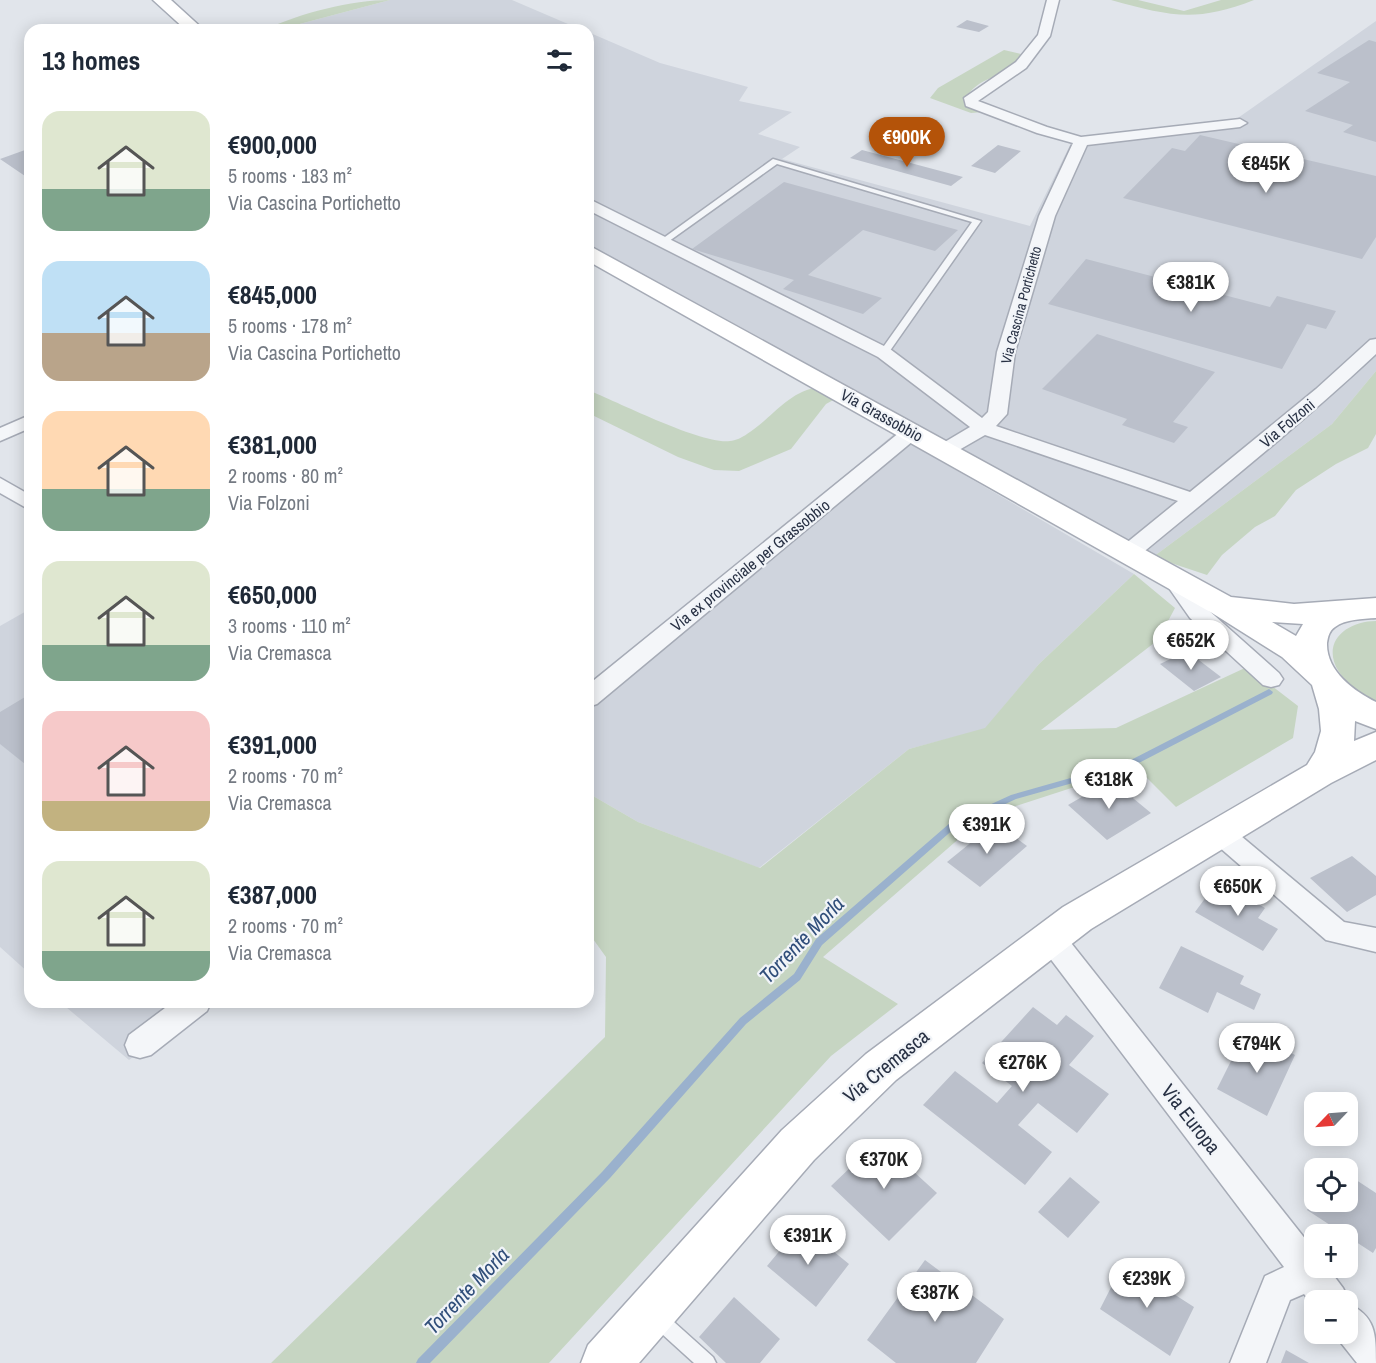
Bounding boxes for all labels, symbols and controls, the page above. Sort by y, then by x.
text: 13 homes [42,43,140,78]
icon: filters [543,44,576,77]
pin: €900K [865,117,949,168]
text: €900K [883,123,931,150]
text: €900,000 [228,127,317,162]
icon: home [90,135,162,207]
pin: €845K [1224,143,1308,194]
text: €845K [1242,149,1290,176]
text: 5 rooms · 183 m² [228,162,352,189]
text: Via Cascina Portichetto [228,189,401,216]
street label: Via Cascina Portichetto [997,244,1045,366]
pin: €381K [1149,262,1233,313]
text: €381K [1167,268,1215,295]
text: €845,000 [228,277,317,312]
icon: home [90,285,162,357]
text: 5 rooms · 178 m² [228,312,352,339]
text: Via Cascina Portichetto [228,339,401,366]
street label: Via Grassobbio [837,383,927,447]
street label: Via Folzoni [1255,394,1319,452]
text: €381,000 [228,427,317,462]
icon: home [90,435,162,507]
text: 2 rooms · 80 m² [228,462,343,489]
text: Via Folzoni [228,489,310,516]
street label: Via ex provinciale per Grassobbio [666,494,834,636]
text: €650,000 [228,577,317,612]
icon: home [90,585,162,657]
text: 3 rooms · 110 m² [228,612,351,639]
pin: €652K [1149,620,1233,671]
text: €652K [1167,626,1215,653]
text: Via Cremasca [228,639,332,666]
text: €391,000 [228,727,317,762]
icon: home [90,735,162,807]
pin: €318K [1067,759,1151,810]
text: 2 rooms · 70 m² [228,762,343,789]
text: €318K [1085,765,1133,792]
text: Via Cremasca [228,789,332,816]
pin: €391K [945,804,1029,855]
text: €391K [963,810,1011,837]
pin: €650K [1196,866,1280,917]
text: €650K [1214,872,1262,899]
text: €387,000 [228,877,317,912]
icon: home [90,885,162,957]
water label: Torrente Morla [753,890,850,990]
text: 2 rooms · 70 m² [228,912,343,939]
text: Via Cremasca [228,939,332,966]
street label: Via Cremasca [837,1023,934,1109]
pin: €794K [1215,1023,1299,1074]
text: €794K [1233,1029,1281,1056]
pin: €276K [981,1042,1065,1093]
text: €276K [999,1048,1047,1075]
street label: Via Europa [1156,1078,1227,1159]
north arrow [1304,1092,1358,1146]
map controls [1304,1092,1358,1344]
pin: €370K [842,1139,926,1190]
text: €370K [860,1145,908,1172]
button: locate [1304,1158,1358,1212]
pin: €391K [766,1215,850,1266]
text: €391K [784,1221,832,1248]
button: + [1304,1224,1358,1278]
water label: Torrente Morla [418,1241,515,1341]
pin: €239K [1105,1258,1189,1309]
text: €239K [1123,1264,1171,1291]
pin: €387K [893,1272,977,1323]
text: €387K [911,1278,959,1305]
button: − [1304,1290,1358,1344]

